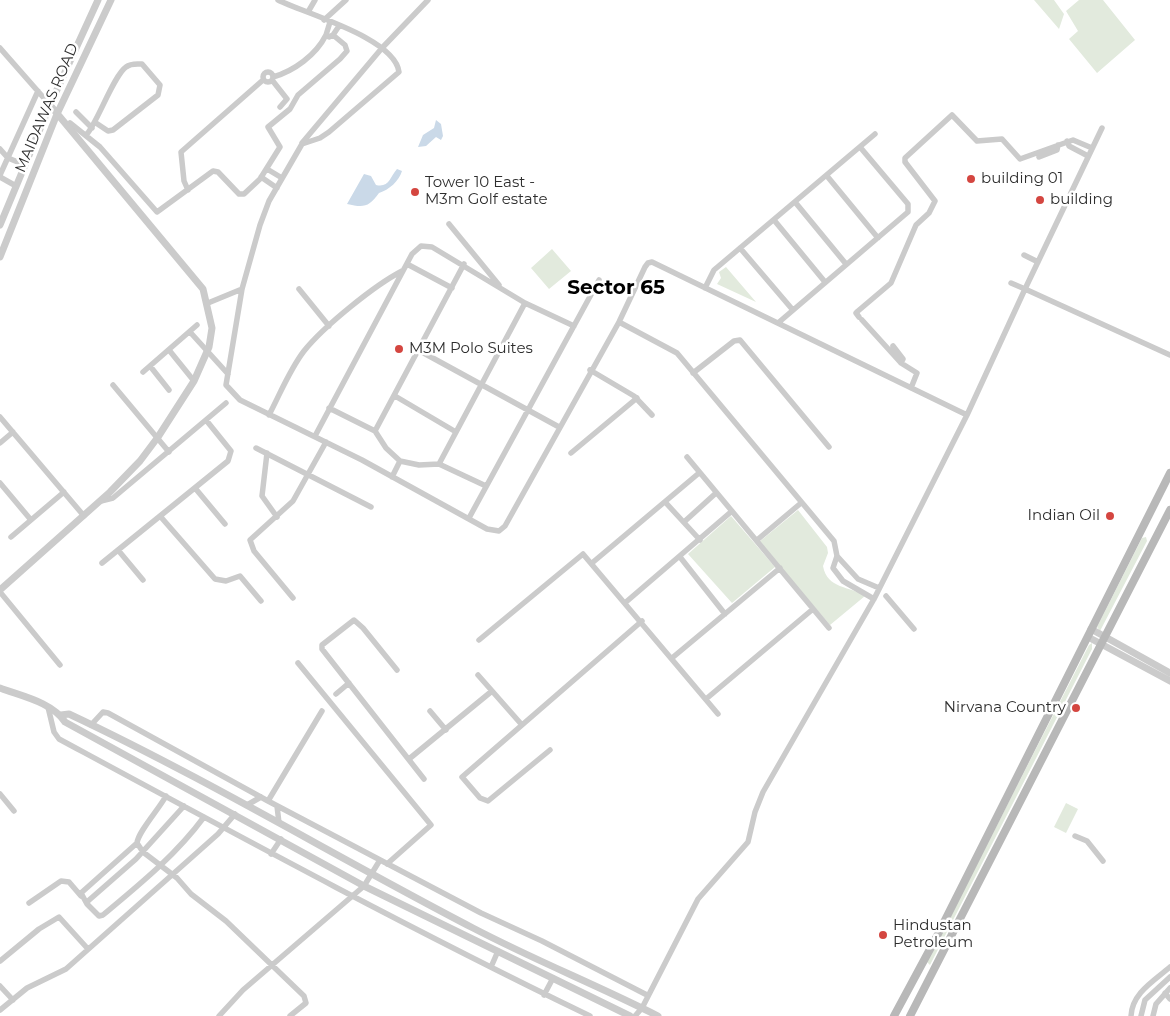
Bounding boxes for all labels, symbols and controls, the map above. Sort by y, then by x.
street label: MAIDAWAS ROAD [12,41,82,175]
place label: building 01 [981,170,1063,188]
marker: building 01 [965,173,977,185]
place label: Tower 10 East - M3m Golf estate [425,174,548,209]
marker: Tower 10 East - M3m Golf estate [409,186,421,198]
place label: building [1050,191,1113,209]
marker: building [1034,194,1046,206]
district label: Sector 65 [567,276,665,300]
place label: M3M Polo Suites [409,340,533,358]
marker: M3M Polo Suites [393,343,405,355]
place label: Indian Oil [1028,507,1100,525]
marker: Indian Oil [1104,510,1116,522]
place label: Nirvana Country [944,699,1066,717]
marker: Nirvana Country [1070,702,1082,714]
place label: Hindustan Petroleum [893,917,973,952]
marker: Hindustan Petroleum [877,929,889,941]

